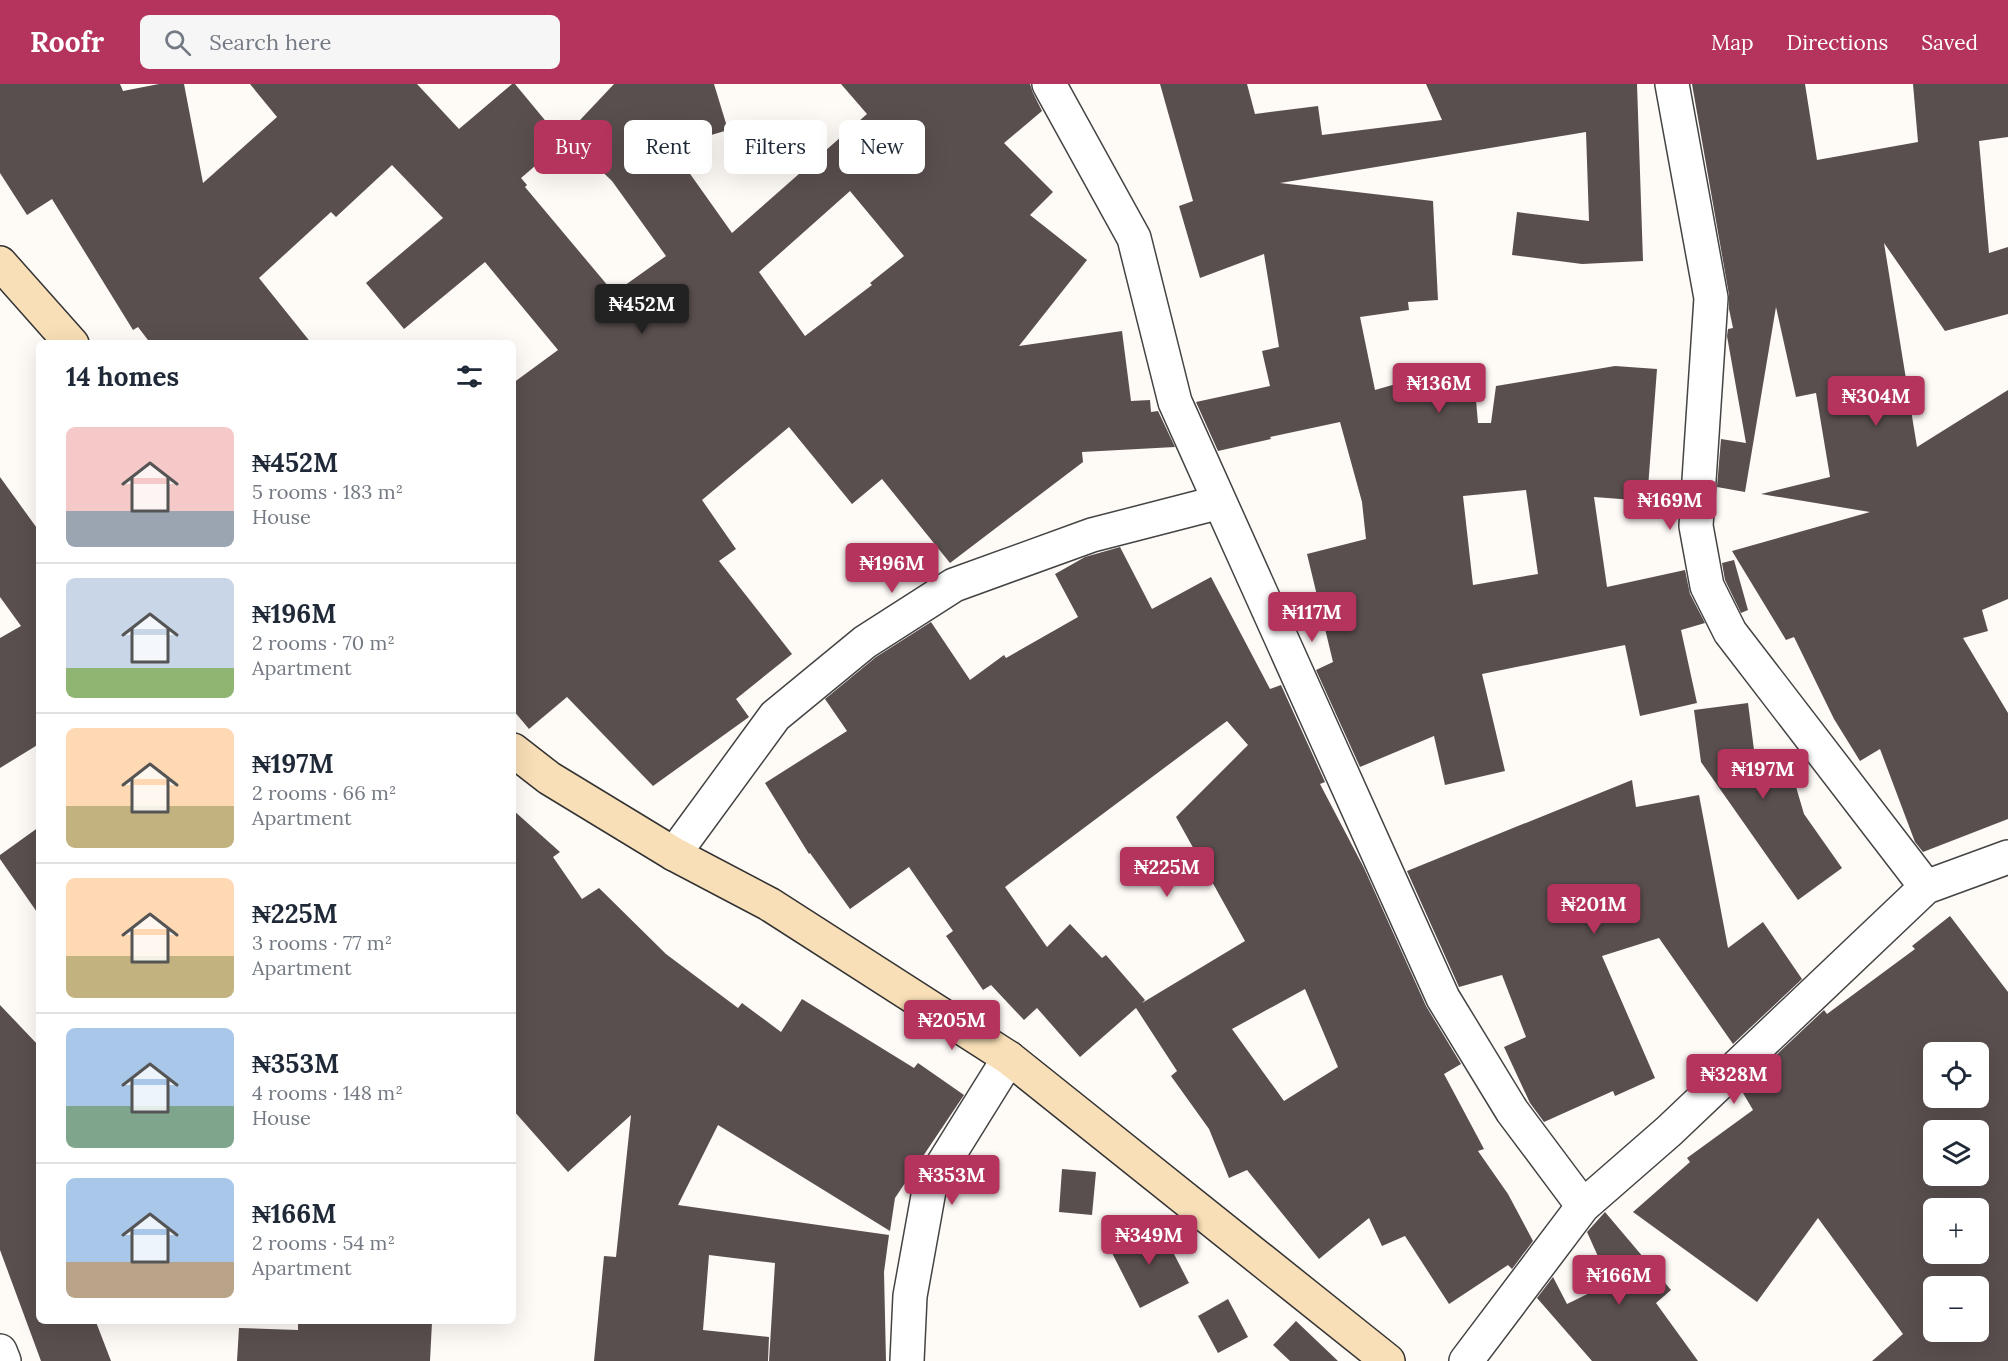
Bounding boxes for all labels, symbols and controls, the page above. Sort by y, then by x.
search box [140,15,560,69]
text: Roofr [30,24,104,60]
icon: search [161,26,194,59]
text: Search here [209,28,331,56]
text: Map [1711,29,1754,56]
text: Directions [1787,29,1888,56]
text: Saved [1921,29,1978,56]
chip: Buy [534,120,612,174]
chip: Rent [624,120,712,174]
chip: Filters [724,120,827,174]
chip: New [839,120,925,174]
pin: ₦452M [600,284,684,335]
text: ₦452M [609,291,675,316]
text: 14 homes [66,360,179,393]
icon: filters [453,360,486,393]
pin: ₦136M [1397,363,1481,414]
text: ₦136M [1407,370,1471,395]
pin: ₦304M [1834,376,1918,427]
text: ₦304M [1842,383,1910,408]
text: ₦452M [252,446,338,479]
icon: home [114,451,186,523]
text: 5 rooms · 183 m² [252,479,403,504]
pin: ₦169M [1628,480,1712,531]
text: ₦169M [1637,487,1703,512]
text: House [252,504,311,529]
pin: ₦196M [850,543,934,594]
text: ₦196M [859,550,925,575]
pin: ₦117M [1270,592,1354,643]
text: ₦196M [252,597,337,630]
text: ₦117M [1282,599,1342,624]
icon: home [114,602,186,674]
text: 2 rooms · 70 m² [252,630,395,655]
text: Apartment [252,655,352,680]
text: ₦197M [252,747,334,780]
pin: ₦197M [1721,749,1805,800]
icon: home [114,752,186,824]
text: ₦197M [1732,756,1794,781]
text: 2 rooms · 66 m² [252,780,397,805]
text: Apartment [252,805,352,830]
pin: ₦225M [1125,847,1209,898]
text: ₦225M [1134,854,1200,879]
pin: ₦201M [1552,884,1636,935]
text: ₦201M [1561,891,1627,916]
text: ₦225M [252,897,338,930]
icon: home [114,902,186,974]
text: 3 rooms · 77 m² [252,930,392,955]
text: Apartment [252,955,352,980]
pin: ₦205M [910,1000,994,1051]
text: ₦205M [918,1007,986,1032]
map controls [1923,1042,1989,1342]
button: locate [1923,1042,1989,1108]
text: ₦353M [252,1047,339,1080]
icon: home [114,1052,186,1124]
pin: ₦328M [1692,1054,1776,1105]
text: ₦328M [1700,1061,1768,1086]
text: 4 rooms · 148 m² [252,1080,403,1105]
text: House [252,1105,311,1130]
button: layers [1923,1120,1989,1186]
pin: ₦353M [910,1155,994,1206]
text: ₦353M [918,1162,986,1187]
text: ₦166M [252,1197,337,1230]
button: + [1923,1198,1989,1264]
icon: home [114,1202,186,1274]
pin: ₦349M [1107,1215,1191,1266]
text: ₦349M [1115,1222,1183,1247]
text: 2 rooms · 54 m² [252,1230,395,1255]
text: Apartment [252,1255,352,1280]
pin: ₦166M [1577,1255,1661,1306]
text: ₦166M [1586,1262,1652,1287]
button: − [1923,1276,1989,1342]

